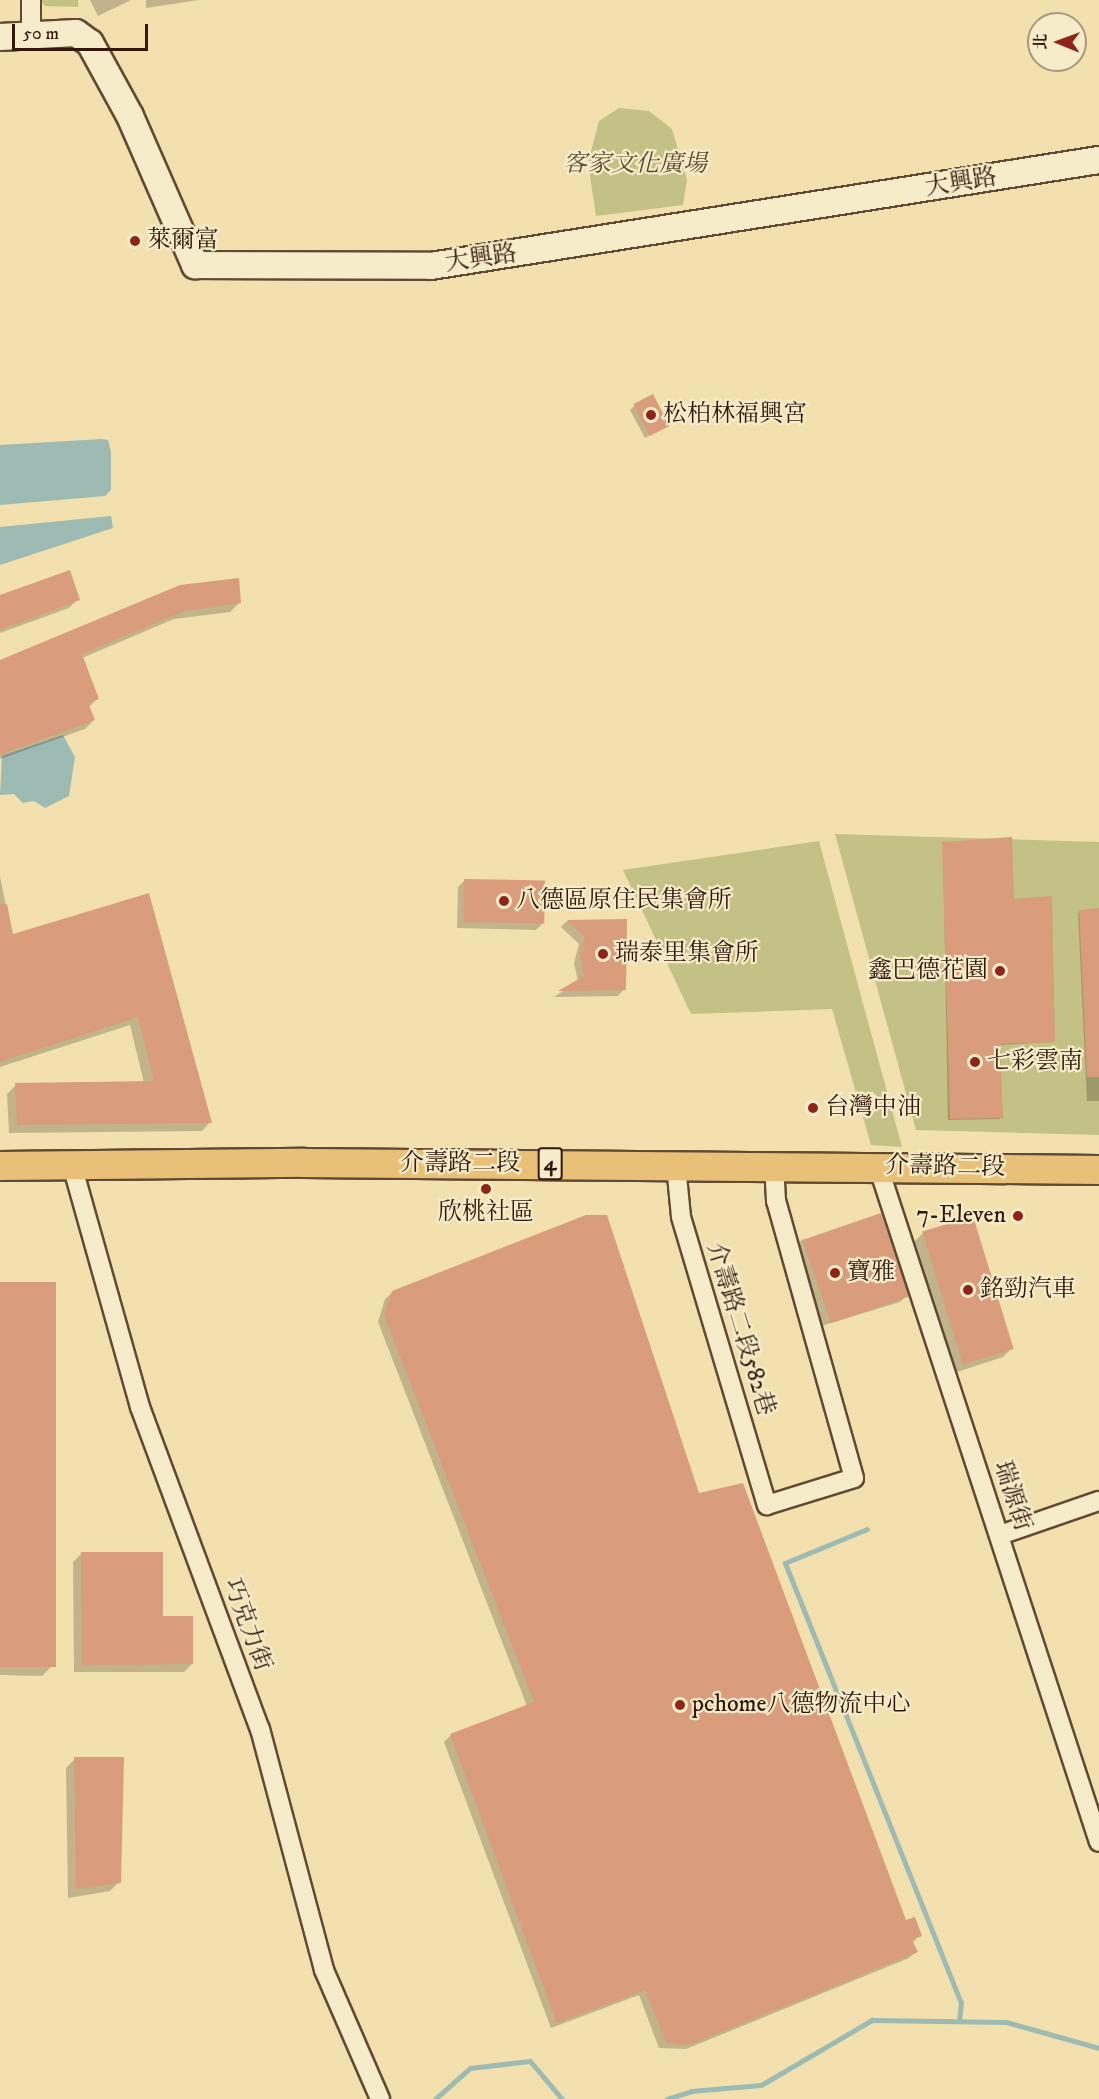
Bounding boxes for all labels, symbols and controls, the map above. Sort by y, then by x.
scale bar [15,12,152,50]
north arrow [1027,12,1087,72]
text: 50 m [23,23,59,45]
text: 北 [1031,34,1051,50]
park label: 客家文化廣場 [563,151,707,179]
street label: 大興路 [923,163,999,203]
place label: 萊爾富 [147,227,219,255]
marker: 萊爾富 [128,234,142,248]
street label: 大興路 [443,240,519,278]
place label: 松柏林福興宮 [663,401,807,429]
marker: 松柏林福興宮 [644,408,658,422]
place label: 八德區原住民集會所 [516,887,732,915]
marker: 八德區原住民集會所 [497,894,511,908]
place label: 瑞泰里集會所 [615,940,759,968]
marker: 瑞泰里集會所 [596,947,610,961]
place label: 鑫巴德花園 [868,957,988,985]
marker: 鑫巴德花園 [993,964,1007,978]
place label: 七彩雲南 [987,1048,1083,1076]
marker: 七彩雲南 [968,1055,982,1069]
place label: 台灣中油 [825,1094,921,1122]
marker: 台灣中油 [806,1101,820,1115]
road number: 4 [536,1145,564,1183]
street label: 介壽路二段 [400,1150,520,1178]
street label: 介壽路二段 [885,1152,1005,1182]
marker: 欣桃社區 [479,1182,493,1196]
place label: 欣桃社區 [438,1199,534,1227]
place label: 7-Eleven [917,1202,1006,1230]
marker: 7-Eleven [1011,1209,1025,1223]
street label: 介壽路二段582巷 [700,1239,780,1419]
place label: 寶雅 [847,1259,895,1287]
marker: 寶雅 [828,1266,842,1280]
place label: 銘勁汽車 [980,1276,1076,1304]
marker: 銘勁汽車 [961,1283,975,1297]
street label: 瑞源街 [987,1457,1037,1535]
street label: 巧克力街 [217,1575,277,1675]
place label: pchome八德物流中心 [692,1691,910,1719]
marker: pchome八德物流中心 [673,1698,687,1712]

